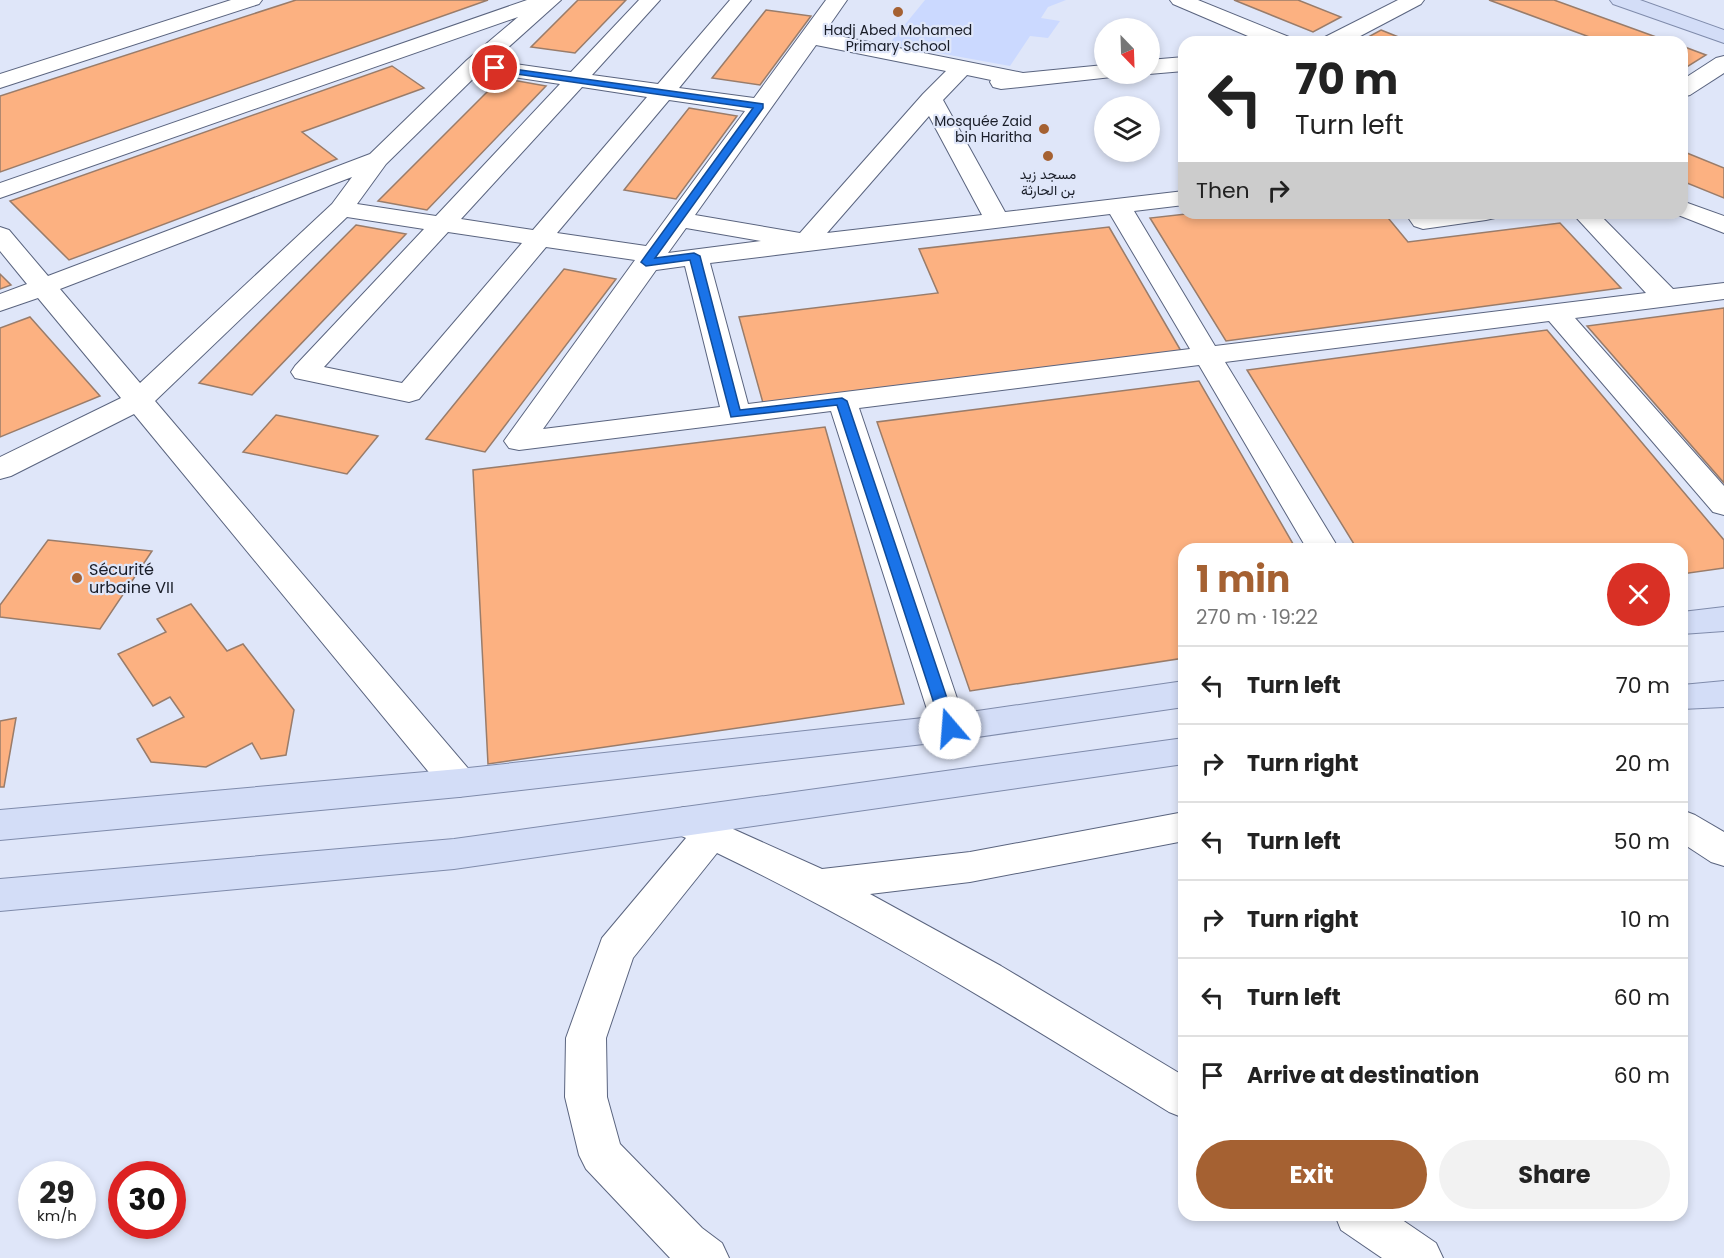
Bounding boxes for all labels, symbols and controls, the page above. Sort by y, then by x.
marker: Hadj Abed Mohamed Primary School [891,5,905,19]
north arrow [1094,18,1160,84]
map controls [1094,18,1160,162]
place label: Hadj Abed Mohamed Primary School [824,20,972,56]
pin [469,42,520,93]
text: 70 m [1295,50,1398,109]
icon: arrive [478,51,511,84]
icon: left [1196,60,1274,138]
button: layers [1094,96,1160,162]
text: Turn left [1295,106,1404,143]
place label: Mosquée Zaid bin Haritha [934,111,1032,147]
marker: Mosquée Zaid bin Haritha [1037,122,1051,136]
marker: مسجد زيد بن الحارثة [1041,149,1055,163]
place label: مسجد زيد بن الحارثة [1020,164,1076,200]
icon: right [1262,174,1295,207]
text: Then [1196,175,1250,206]
text: 1 min [1196,554,1290,605]
place label: Sécurité urbaine VII [89,558,174,599]
button: close [1607,563,1670,626]
marker: Sécurité urbaine VII [70,571,84,585]
text: 270 m · 19:22 [1196,603,1318,631]
icon: left [1196,669,1229,702]
text: Turn left [1247,670,1341,701]
text: 70 m [1616,670,1670,701]
position arrow [918,696,982,760]
icon: right [1196,747,1229,780]
text: Turn right [1247,748,1358,779]
text: 20 m [1615,748,1670,779]
icon: left [1196,825,1229,858]
text: Turn left [1247,826,1341,857]
text: 50 m [1614,826,1670,857]
icon: right [1196,903,1229,936]
text: Turn right [1247,904,1358,935]
text: 10 m [1621,904,1670,935]
icon: left [1196,981,1229,1014]
text: Turn left [1247,982,1341,1013]
text: 60 m [1614,982,1670,1013]
icon: arrive [1196,1059,1229,1092]
text: Arrive at destination [1247,1060,1479,1091]
text: 60 m [1614,1060,1670,1091]
button: Exit [1196,1140,1427,1209]
button: Share [1439,1140,1670,1209]
speed limit sign: 30 [108,1161,186,1239]
text: 29 [39,1171,75,1214]
text: km/h [37,1205,77,1226]

